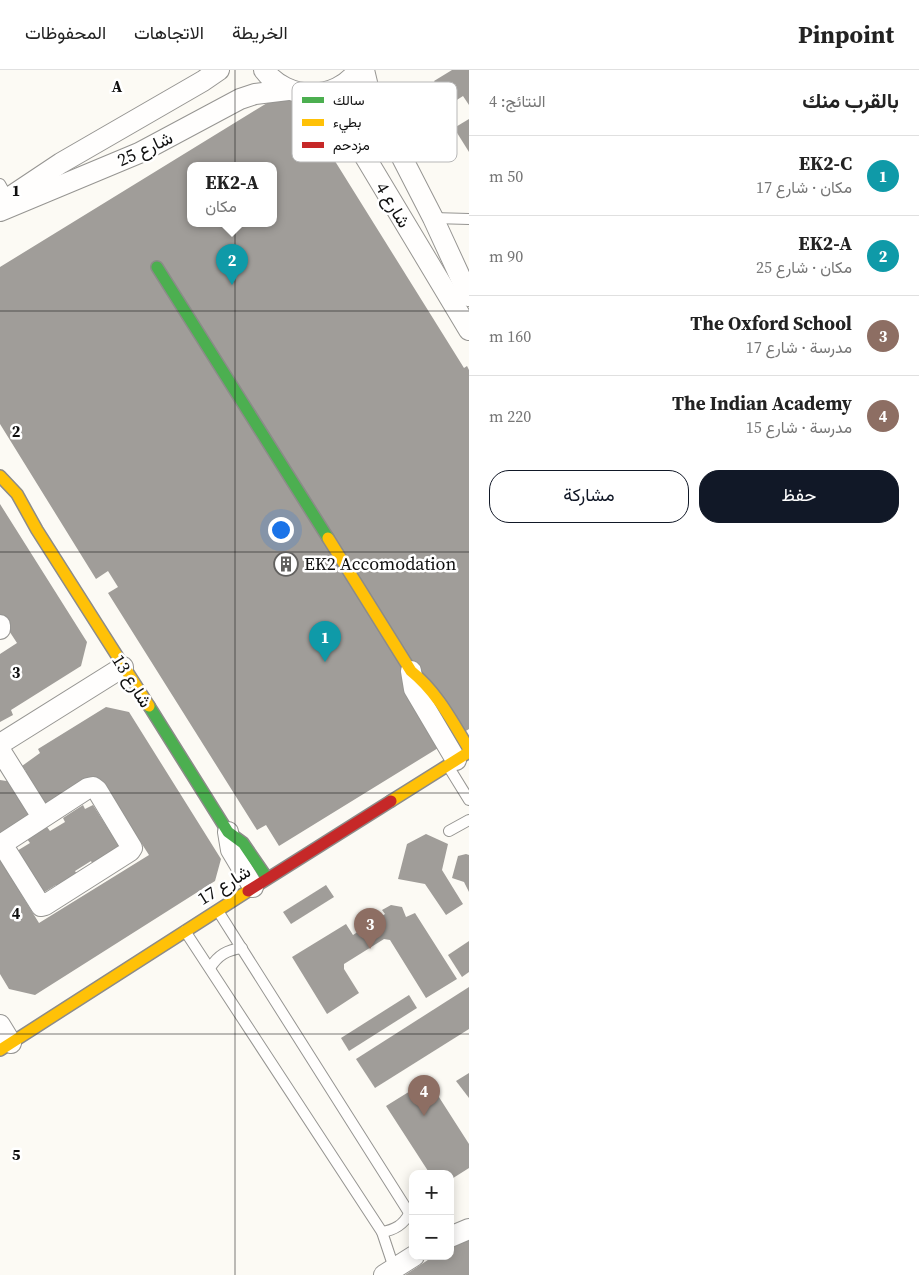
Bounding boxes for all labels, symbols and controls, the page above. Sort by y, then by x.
text: Pinpoint [798,18,894,51]
text: المحفوظات [25,20,106,45]
text: الاتجاهات [134,20,204,45]
text: الخريطة [232,20,288,45]
text: A [112,75,123,97]
legend [292,82,457,162]
text: بالقرب منك [802,86,899,115]
text: سالك [333,90,364,110]
text: النتائج: 4 [489,90,545,112]
text: بطيء [333,112,361,134]
street label: شارع 25 [113,125,177,172]
text: مزدحم [333,135,370,155]
text: EK2-C [799,150,852,176]
popup [187,162,277,227]
text: 50 m [489,165,523,187]
text: 1 [879,165,887,187]
text: EK2-A [205,169,259,195]
text: مكان · شارع 17 [756,176,852,198]
street label: شارع 4 [370,177,417,232]
text: 1 [12,179,20,201]
text: مكان [205,195,237,217]
text: EK2-A [798,230,852,256]
pin: 2 [216,244,248,285]
text: 90 m [489,245,523,267]
text: 2 [879,245,887,267]
text: مكان · شارع 25 [756,256,852,278]
text: The Oxford School [690,310,852,336]
text: 160 m [489,325,531,347]
text: 3 [879,325,887,347]
text: مدرسة · شارع 17 [746,336,852,358]
text: The Indian Academy [672,390,852,416]
text: 220 m [489,405,531,427]
text: 4 [879,405,887,427]
text: مدرسة · شارع 15 [746,416,852,438]
text: 2 [12,420,21,442]
button: مشاركة [489,470,689,523]
button: حفظ [699,470,899,523]
your location [268,517,294,543]
building icon: EK2 Accomodation [273,551,299,577]
place label: EK2 Accomodation [304,551,456,576]
pin: 1 [309,621,341,662]
street label: شارع 13 [106,649,158,712]
text: 3 [12,661,21,683]
street label: شارع 17 [192,859,255,911]
text: 4 [12,902,21,924]
pin: 3 [354,908,386,949]
pin: 4 [408,1075,440,1116]
text: 5 [12,1143,21,1165]
map controls [409,1170,454,1260]
button: + [409,1170,454,1215]
button: − [409,1215,454,1260]

